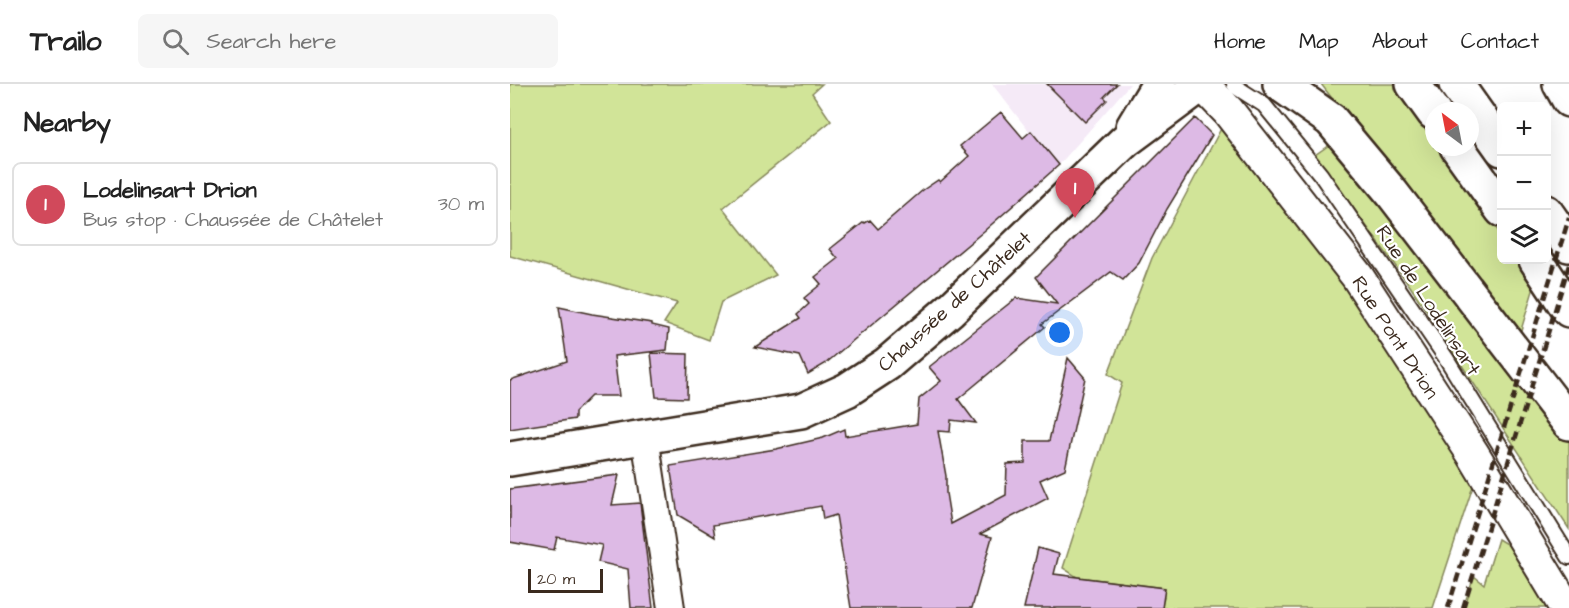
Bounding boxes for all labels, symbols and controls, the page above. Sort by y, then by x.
search box [138,14,558,68]
text: Trailo [30,22,102,61]
icon: search [159,25,192,58]
text: Search here [207,26,336,57]
text: Home [1214,27,1266,56]
text: Map [1299,27,1339,56]
text: About [1372,27,1428,56]
text: Contact [1461,27,1539,56]
north arrow [1425,102,1479,156]
map controls [1497,102,1551,264]
button: + [1497,102,1551,156]
text: Nearby [24,105,111,141]
button: − [1497,156,1551,210]
pin: 1 [1056,168,1094,218]
text: Lodelinsart Drion [83,175,257,206]
text: 1 [44,190,47,218]
text: 30 m [438,190,484,218]
text: Bus stop · Chaussée de Châtelet [83,206,383,234]
button: layers [1497,210,1551,264]
street label: Rue de Lodelinsart [1369,220,1487,381]
street label: Chaussée de Châtelet [872,225,1038,379]
street label: Rue Pont Drion [1345,271,1445,405]
your location [1045,318,1074,347]
scale bar [528,566,603,594]
text: 20 m [537,568,575,590]

